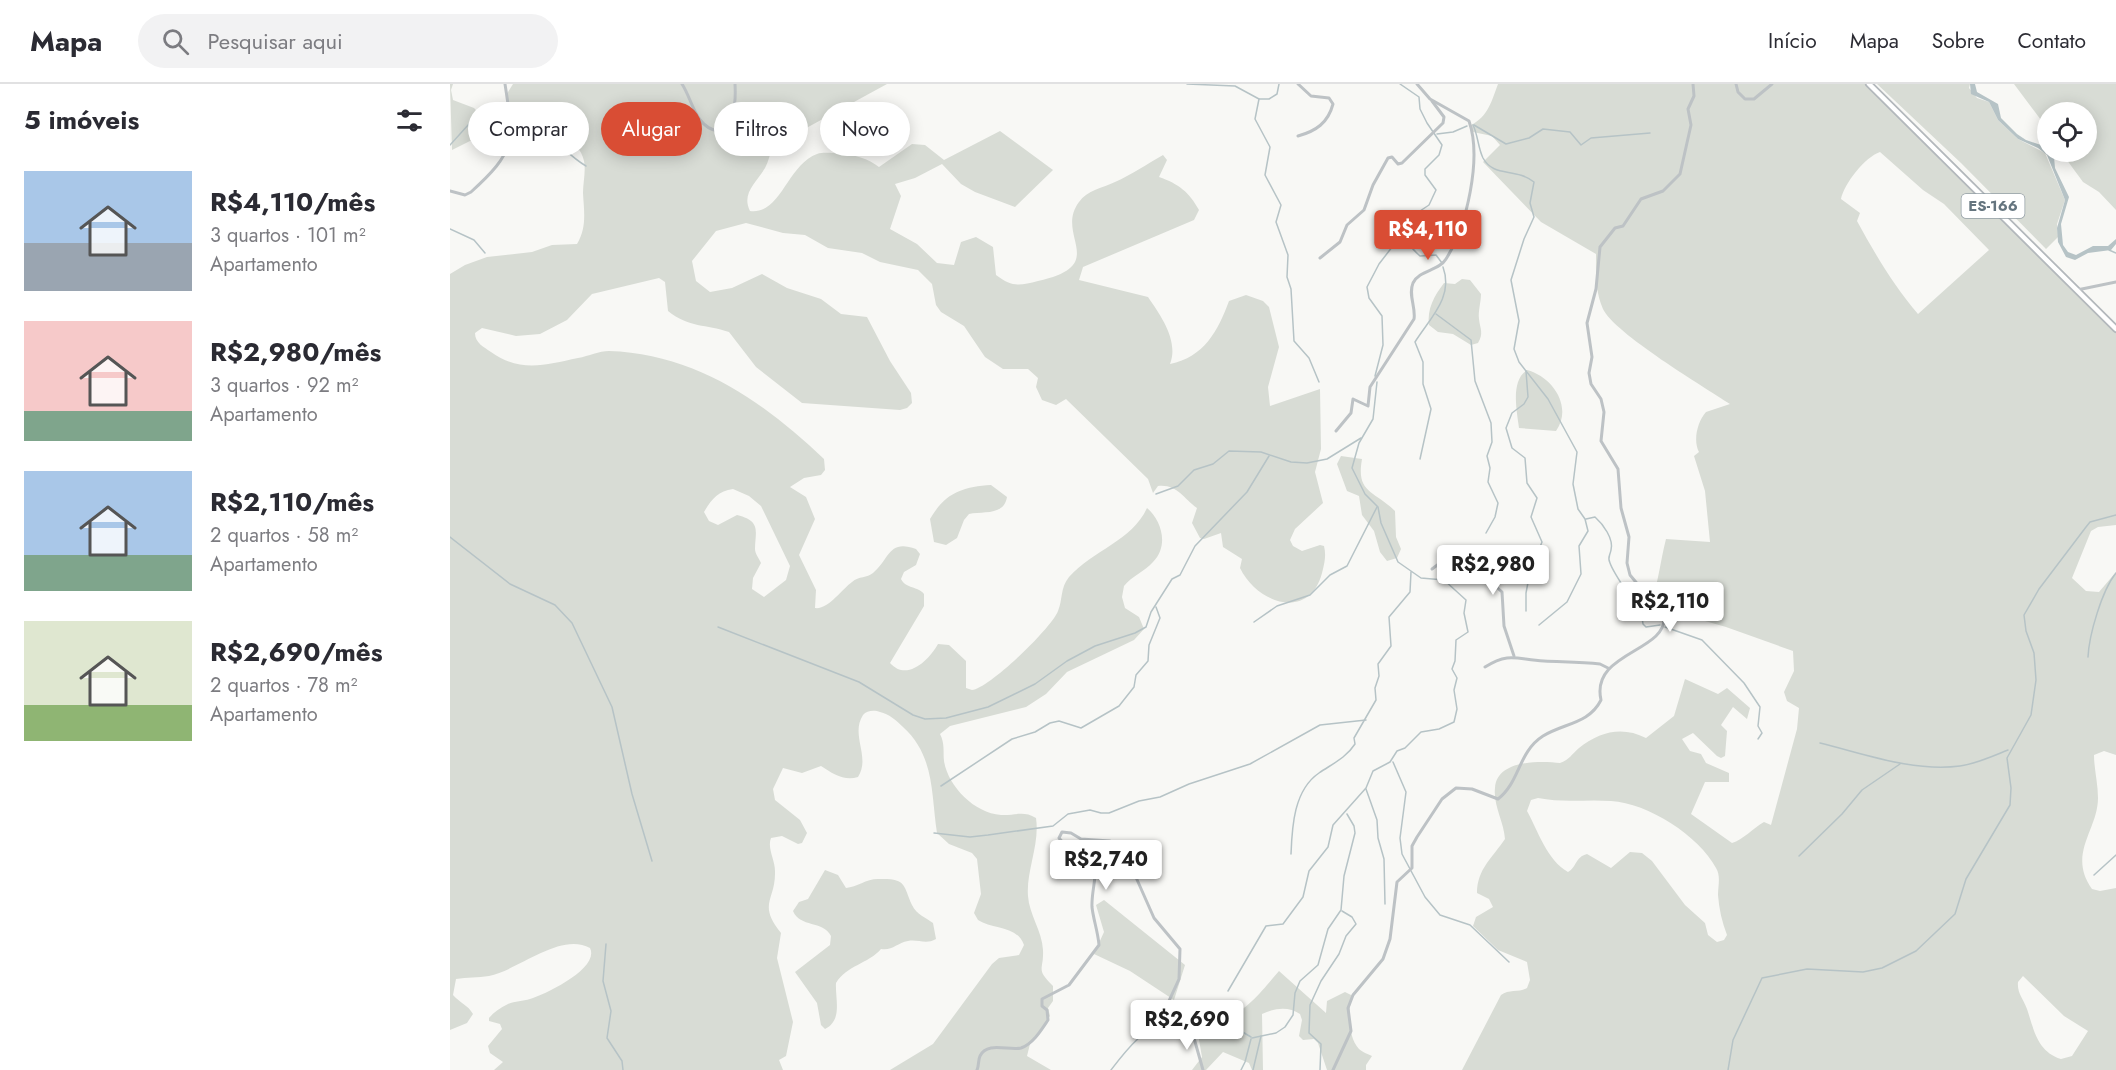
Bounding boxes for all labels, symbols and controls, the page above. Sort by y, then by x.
search box [138,14,558,68]
text: Mapa [30,21,102,62]
icon: search [159,25,192,58]
text: Pesquisar aqui [207,25,343,57]
text: Início [1768,26,1817,56]
text: Mapa [1850,26,1899,56]
text: Sobre [1932,26,1984,56]
text: Contato [2017,26,2086,56]
text: 5 imóveis [24,101,139,139]
chip: Comprar [468,102,589,156]
chip: Alugar [601,102,702,156]
chip: Filtros [714,102,808,156]
chip: Novo [820,102,910,156]
map controls [2037,102,2097,162]
button: locate [2037,102,2097,162]
icon: filters [393,104,426,137]
text: R$4,110/mês [210,183,375,221]
road number: ES-166 [1962,194,2024,218]
icon: home [72,195,144,267]
pin: R$4,110 [1373,210,1483,261]
text: R$4,110 [1388,215,1468,244]
text: 3 quartos · 101 m² [210,221,366,250]
text: Apartamento [210,250,318,279]
text: R$2,980/mês [210,333,381,371]
icon: home [72,345,144,417]
text: 3 quartos · 92 m² [210,371,359,400]
text: Apartamento [210,400,318,429]
text: R$2,110/mês [210,483,374,521]
icon: home [72,495,144,567]
text: 2 quartos · 58 m² [210,521,358,550]
pin: R$2,980 [1438,545,1548,596]
text: Apartamento [210,550,318,579]
text: R$2,980 [1451,550,1535,579]
pin: R$2,110 [1615,582,1725,633]
text: R$2,110 [1631,587,1709,616]
text: R$2,690/mês [210,633,383,671]
icon: home [72,645,144,717]
text: 2 quartos · 78 m² [210,671,357,700]
text: Apartamento [210,700,318,729]
pin: R$2,740 [1051,840,1161,891]
text: R$2,740 [1064,845,1148,874]
pin: R$2,690 [1132,1000,1242,1051]
text: R$2,690 [1145,1005,1229,1034]

